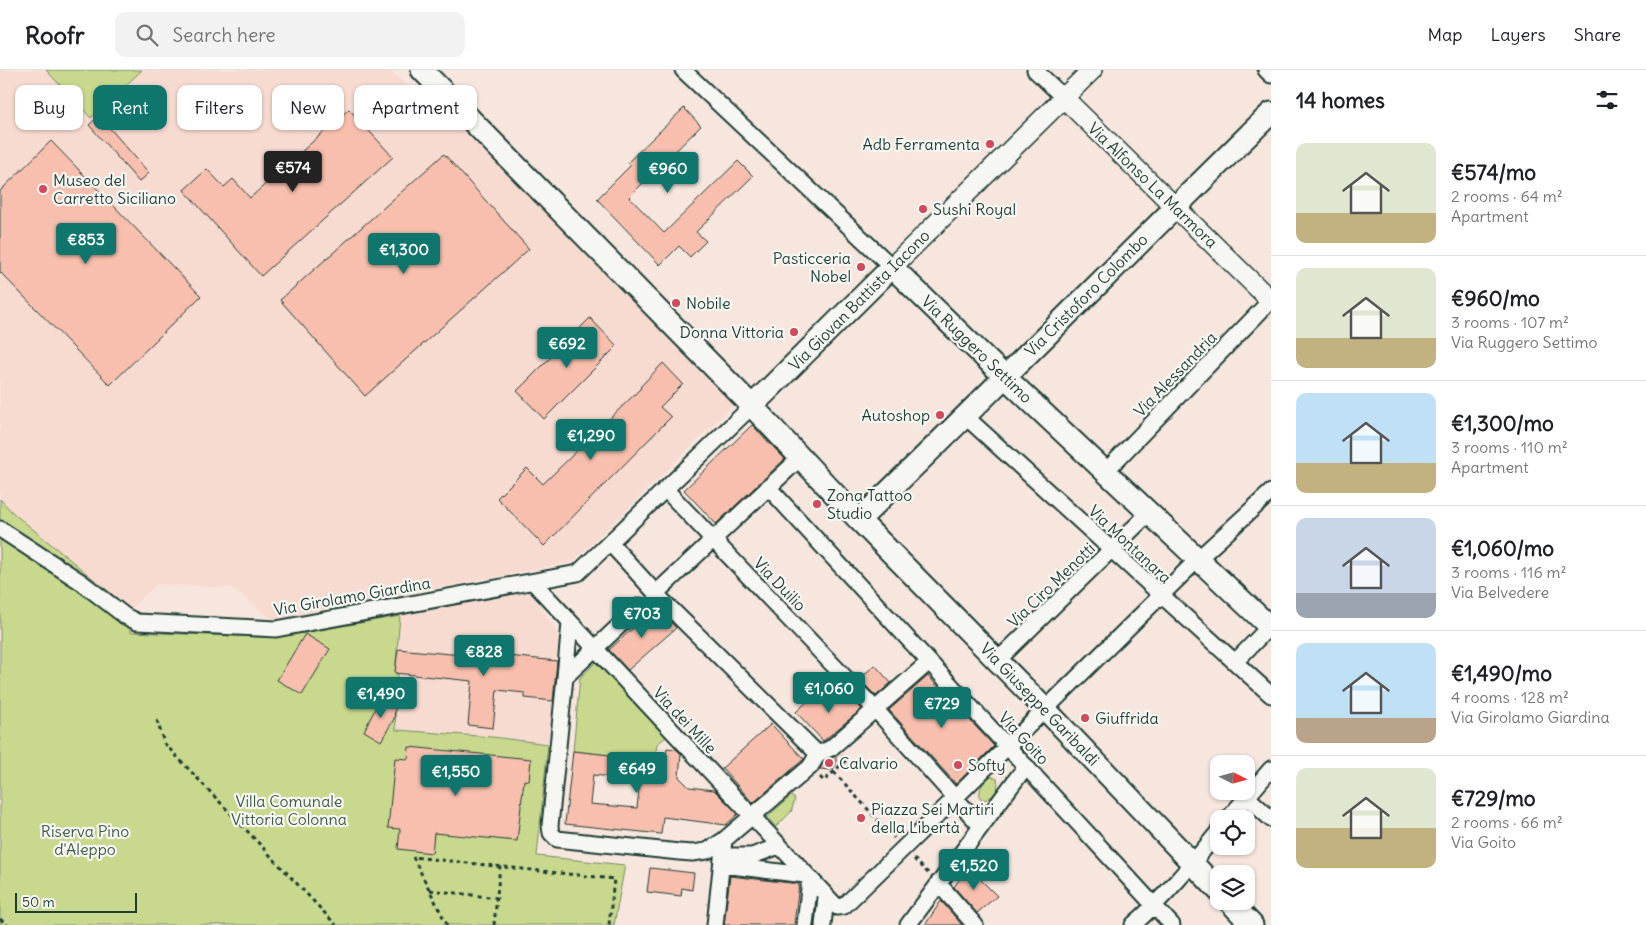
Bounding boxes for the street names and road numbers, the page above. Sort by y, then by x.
street label: Via Alfonso La Marmora [1084,118,1222,252]
street label: Via Giovan Battista Iacono [784,225,934,375]
street label: Via Cristoforo Colombo [1020,229,1152,361]
street label: Via Ruggero Settimo [917,291,1037,407]
street label: Via Alessandria [1129,327,1221,421]
street label: Via Montanara [1084,501,1176,587]
street label: Via Ciro Menotti [1003,538,1099,632]
street label: Via Duilio [750,553,810,615]
street label: Via Girolamo Giardina [272,572,432,620]
street label: Via Giuseppe Garibaldi [976,638,1104,770]
street label: Via dei Mille [649,682,721,758]
street label: Via Goito [995,707,1053,769]

